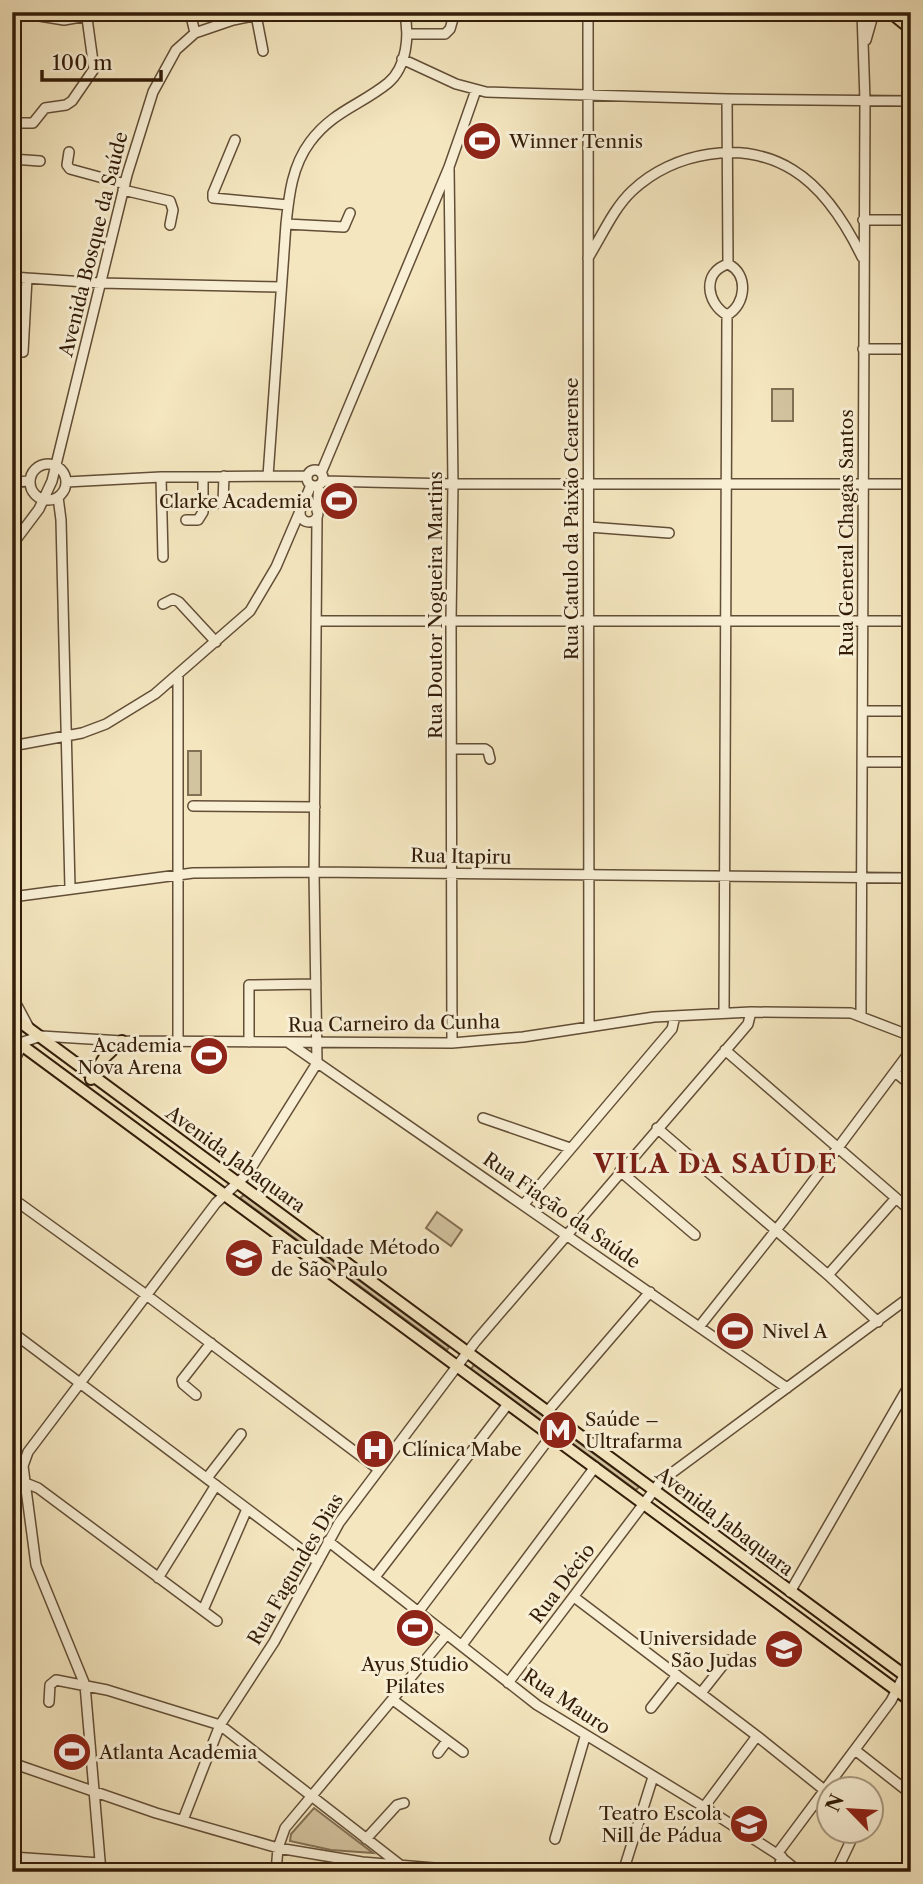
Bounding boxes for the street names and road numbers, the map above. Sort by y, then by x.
street label: Avenida Bosque da Saúde [54,129,133,360]
street label: Rua Catulo da Paixão Cearense [560,378,583,660]
street label: Rua General Chagas Santos [835,409,858,657]
street label: Rua Doutor Nogueira Martins [424,471,447,739]
street label: Rua Itapiru [410,844,512,869]
street label: Rua Carneiro da Cunha [288,1010,500,1037]
street label: Avenida Jabaquara [161,1101,310,1218]
street label: Rua Fiação da Saúde [479,1147,645,1273]
street label: Avenida Jabaquara [650,1462,798,1581]
street label: Rua Fagundes Dias [243,1490,348,1649]
street label: Rua Décio [525,1539,600,1628]
street label: Rua Mauro [519,1664,615,1739]

